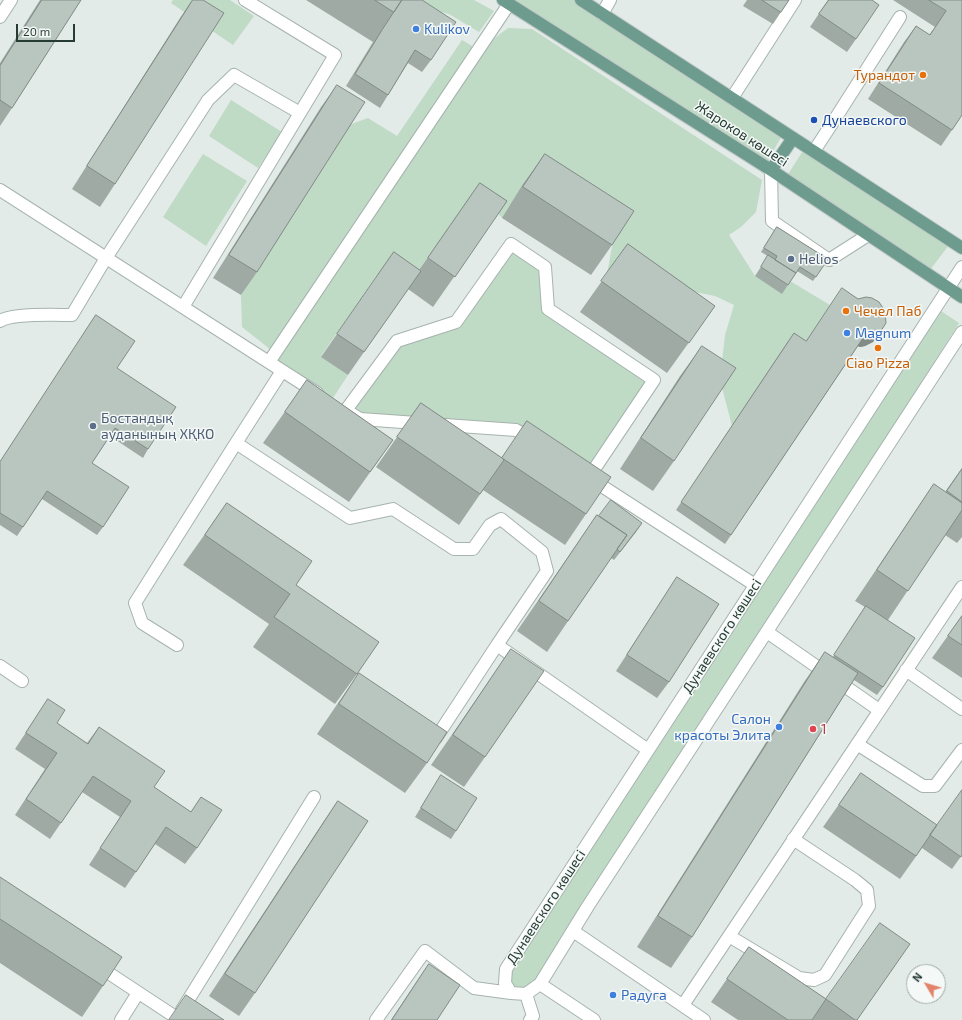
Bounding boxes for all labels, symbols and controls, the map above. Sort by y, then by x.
scale bar [18,16,77,42]
place label: Kulikov [424,21,470,37]
text: 20 m [23,24,50,38]
marker: Kulikov [411,24,421,34]
place label: Турандот [853,67,915,83]
marker: Турандот [918,70,928,80]
street label: Жароков көшесі [692,98,792,170]
place label: Дунаевского [822,112,907,128]
marker: Дунаевского [809,115,819,125]
place label: Helios [799,251,839,267]
marker: Helios [786,254,796,264]
place label: Чечел Паб [854,303,921,319]
marker: Чечел Паб [841,306,851,316]
place label: Magnum [855,325,911,341]
marker: Magnum [842,328,852,338]
marker: Ciao Pizza [873,343,883,353]
place label: Ciao Pizza [846,355,910,371]
place label: Бостандық ауданының ХҚКО [101,410,214,442]
marker: Бостандық ауданының ХҚКО [88,421,98,431]
street label: Дунаевского көшесі [679,576,765,696]
place label: Салон красоты Элита [674,711,771,744]
place label: 1 [821,721,827,737]
marker: Салон красоты Элита [774,722,784,732]
marker: 1 [808,724,818,734]
street label: Дунаевского көшесі [503,847,589,967]
north arrow [906,964,946,1004]
text: N [909,970,925,984]
place label: Радуга [621,987,667,1003]
marker: Радуга [608,990,618,1000]

